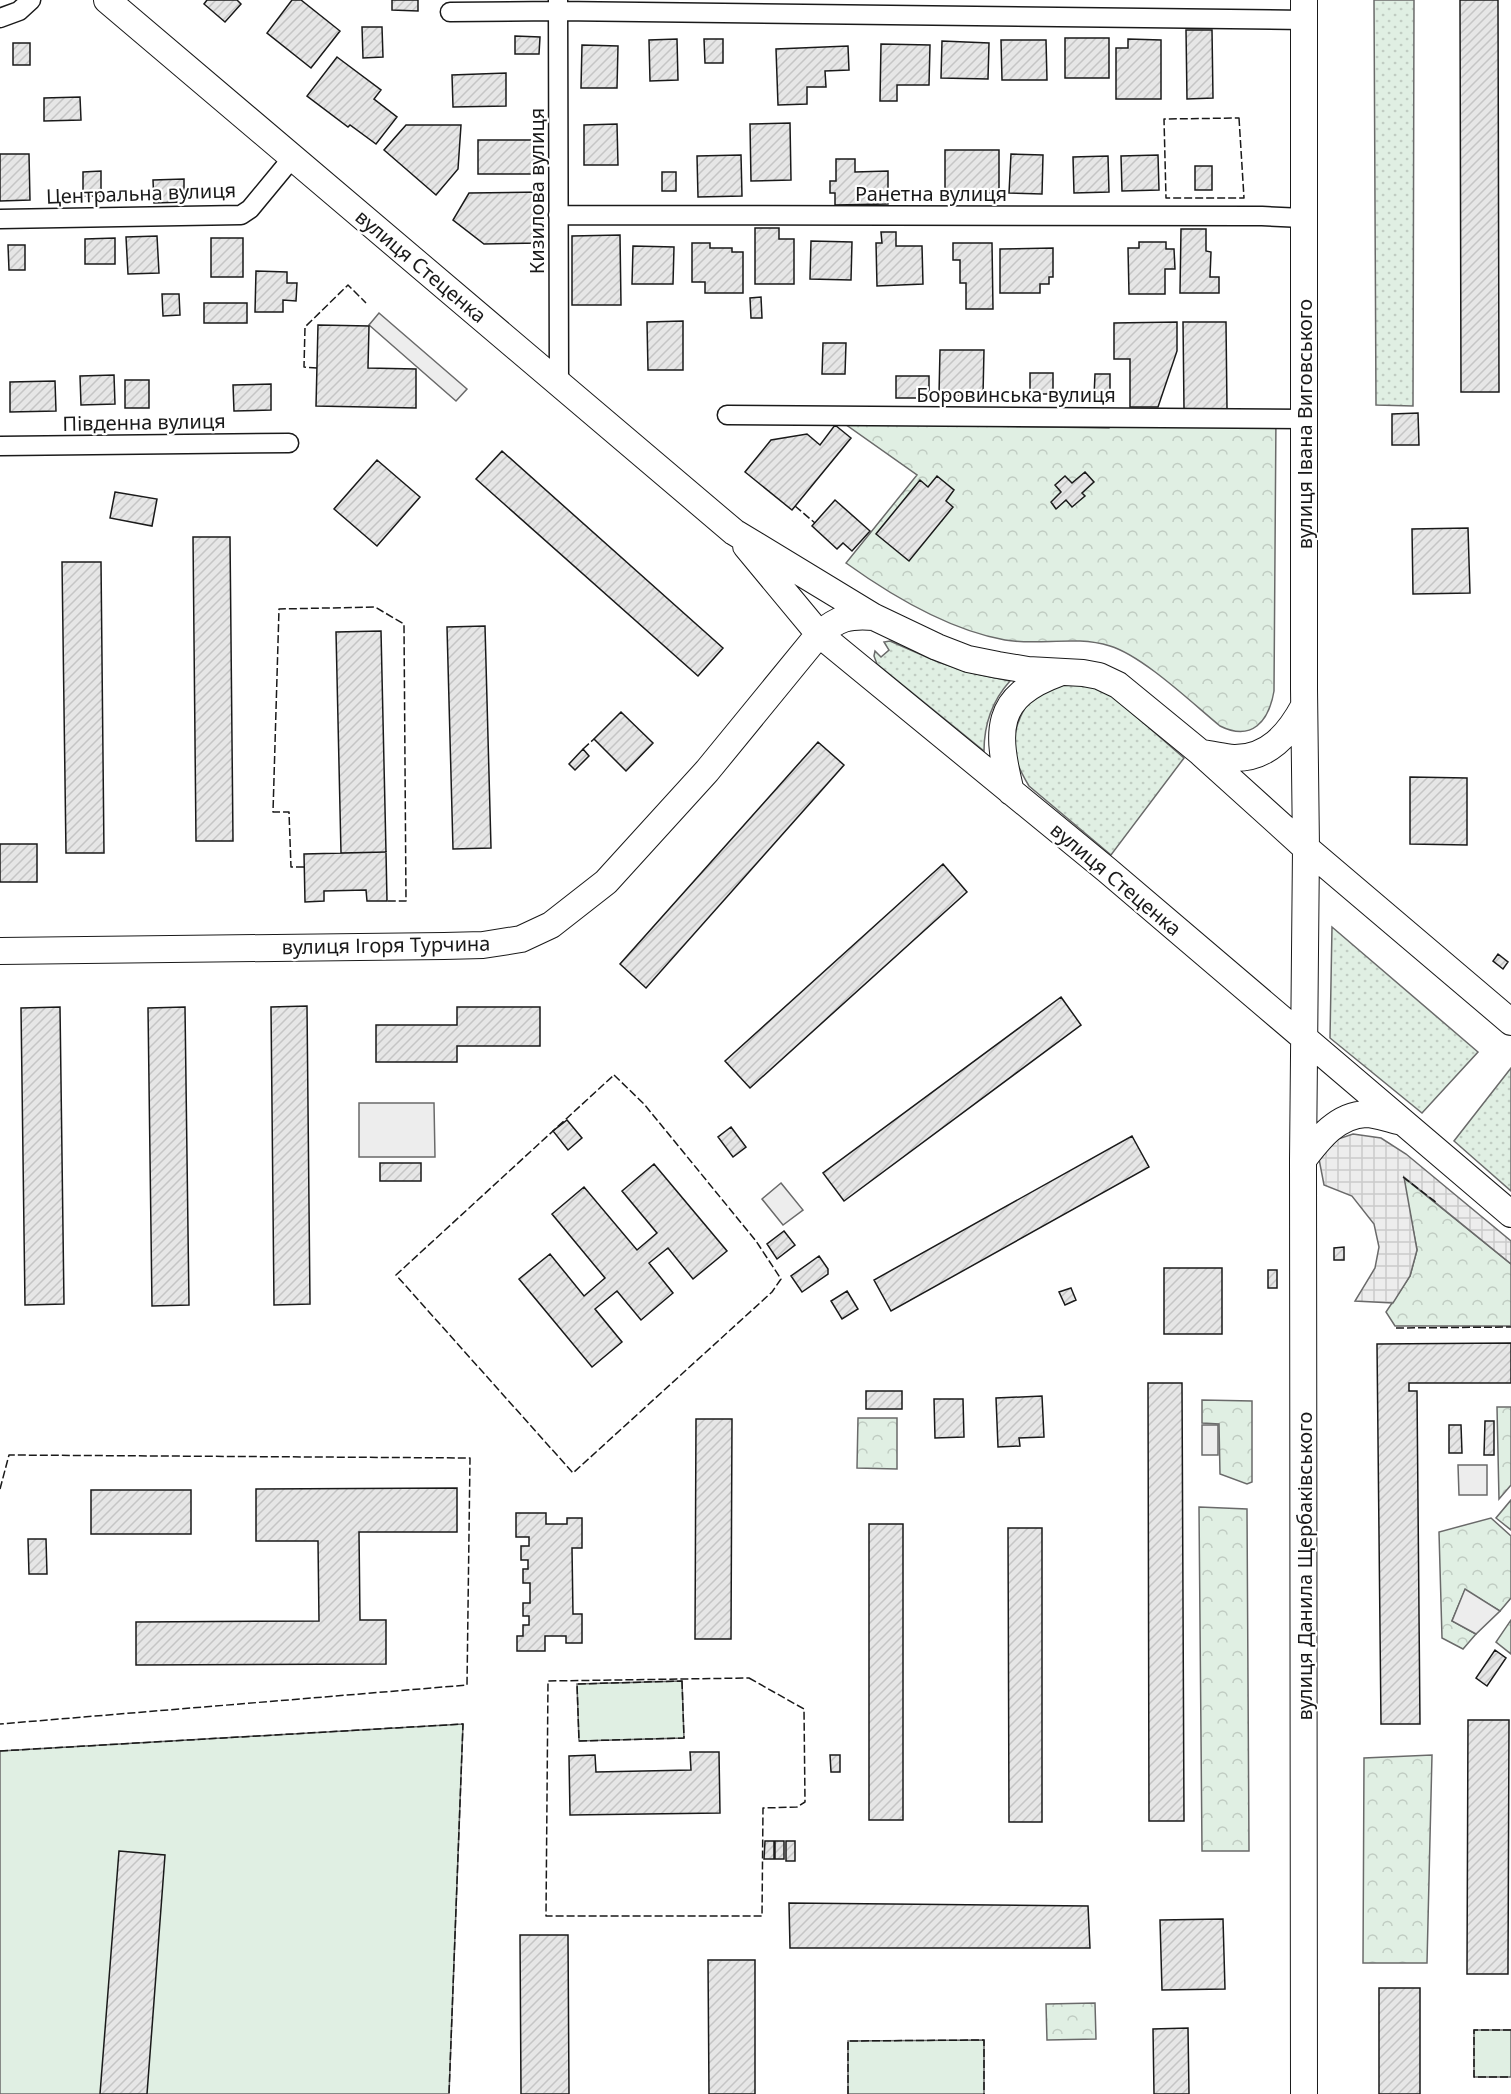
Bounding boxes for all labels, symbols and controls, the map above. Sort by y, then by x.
street label: Кизилова вулиця [523,108,550,274]
street label: Центральна вулиця [46,176,236,210]
street label: Ранетна вулиця [855,180,1007,207]
street label: вулиця Стеценка [350,203,492,329]
street label: вулиця Івана Виговського [1291,299,1318,549]
street label: Боровинська вулиця [916,381,1116,408]
street label: Південна вулиця [62,407,226,437]
street label: вулиця Стеценка [1045,816,1187,942]
street label: вулиця Ігоря Турчина [281,930,491,960]
street label: вулиця Данила Щербаківського [1291,1412,1318,1720]

